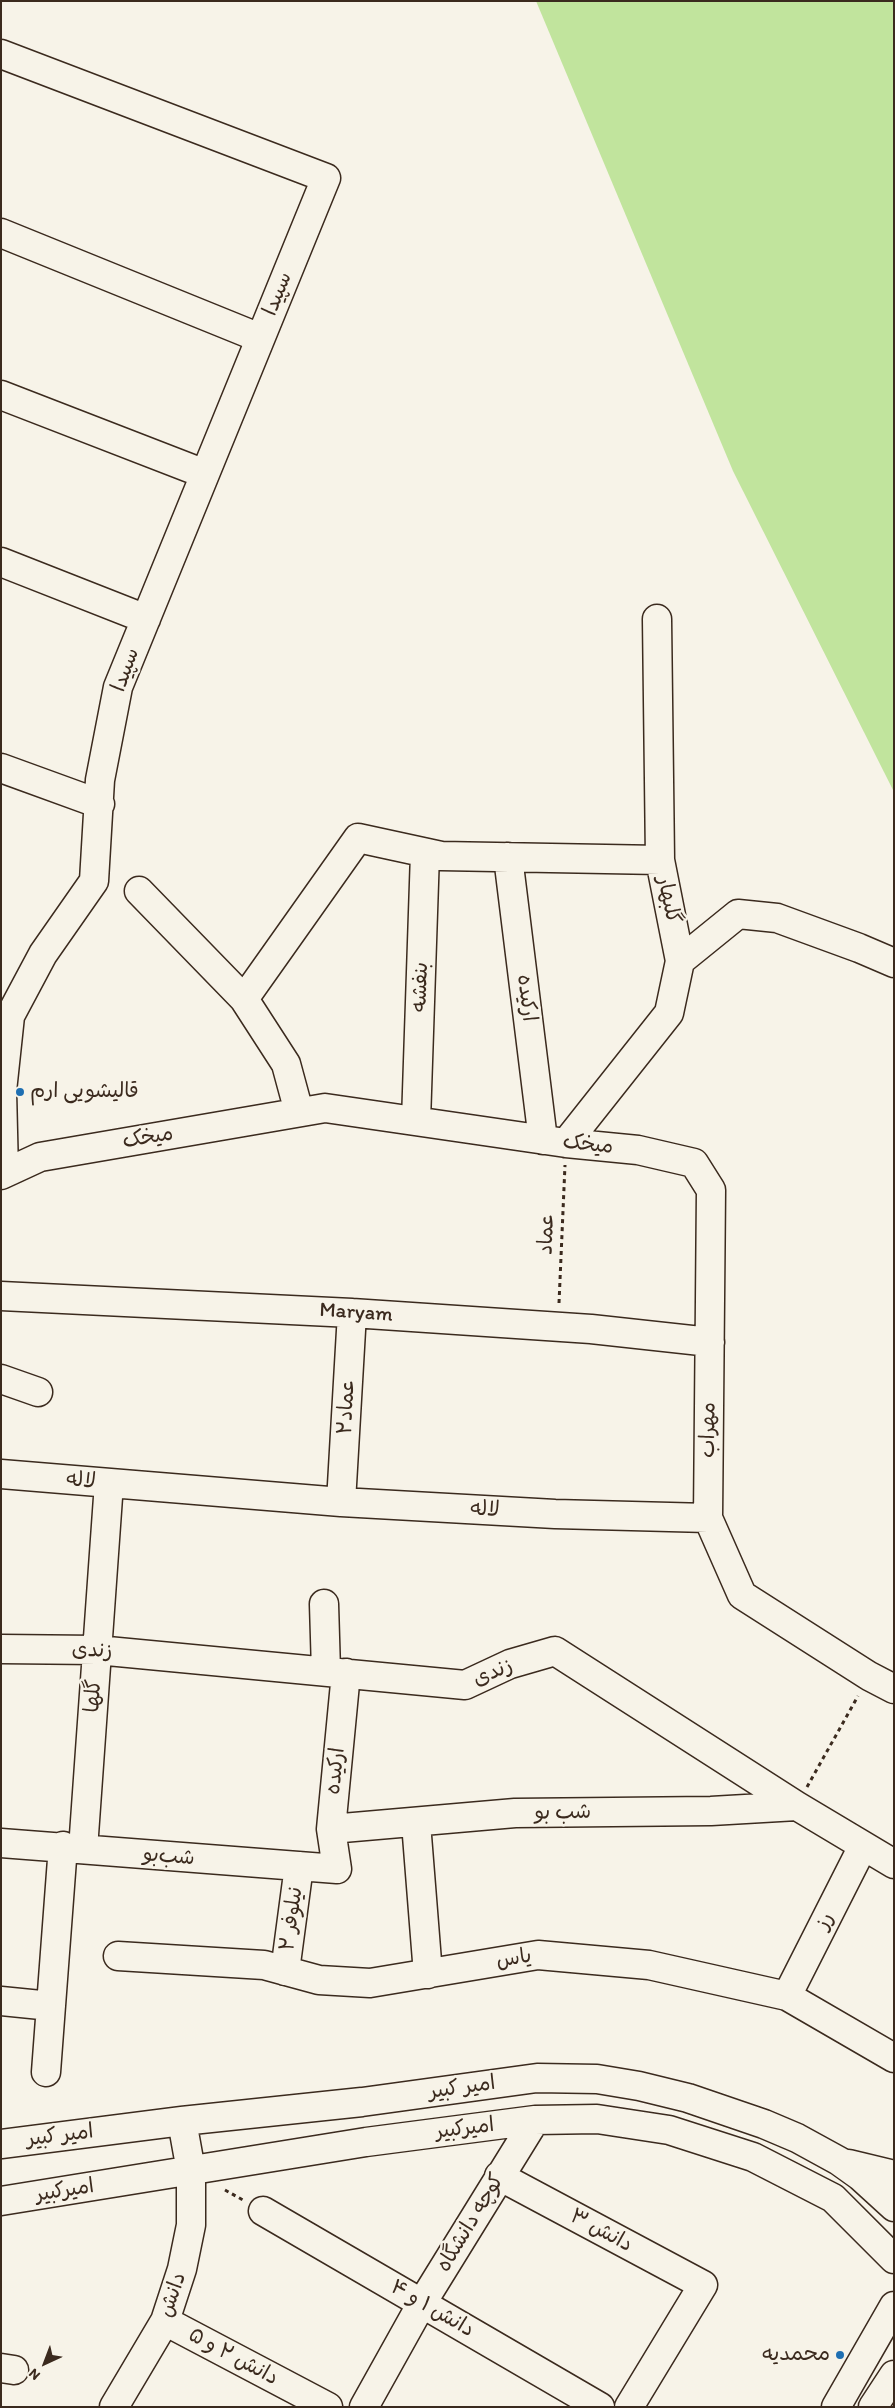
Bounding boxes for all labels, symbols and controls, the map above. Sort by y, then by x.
street label: سپیدا [258,269,298,319]
street label: سپیدا [107,645,145,695]
street label: گلبهار [651,874,685,926]
street label: بنفشه [408,962,434,1012]
street label: ارکیده [511,973,541,1023]
place label: قالیشویی ارم [30,1079,139,1105]
marker: قالیشویی ارم [14,1086,26,1098]
street label: میخک [121,1121,175,1155]
street label: میخک [561,1130,615,1160]
street label: عماد [534,1213,560,1255]
street label: Maryam [318,1298,394,1328]
street label: عماد۲ [333,1379,361,1435]
street label: مهراب [696,1402,722,1458]
street label: لاله [65,1467,97,1495]
street label: لاله [470,1497,500,1523]
street label: زندی [71,1638,113,1664]
street label: زندی [469,1653,517,1693]
street label: گلها [80,1678,108,1714]
street label: ارکیده [321,1746,351,1796]
street label: شب بو [535,1800,591,1826]
street label: شب‌بو [142,1842,196,1872]
street label: نیلوفر ۲ [275,1885,309,1953]
street label: رز [810,1908,840,1934]
street label: یاس [495,1944,533,1974]
street label: امیر کبیر [427,2071,497,2105]
street label: امیرکبیر [434,2113,496,2145]
street label: امیر کبیر [25,2119,95,2153]
street label: کوچه دانشگاه [432,2169,510,2277]
street label: امیرکبیر [34,2174,96,2208]
street label: دانش ۳ [565,2204,637,2258]
street label: دانش [154,2269,192,2321]
street label: دانش ۱ و ۴ [386,2275,478,2343]
street label: دانش ۲ و ۵ [184,2323,282,2391]
north arrow [20,2338,70,2388]
place label: محمدیه [762,2342,830,2368]
marker: محمدیه [834,2349,846,2361]
text: N [25,2365,44,2384]

